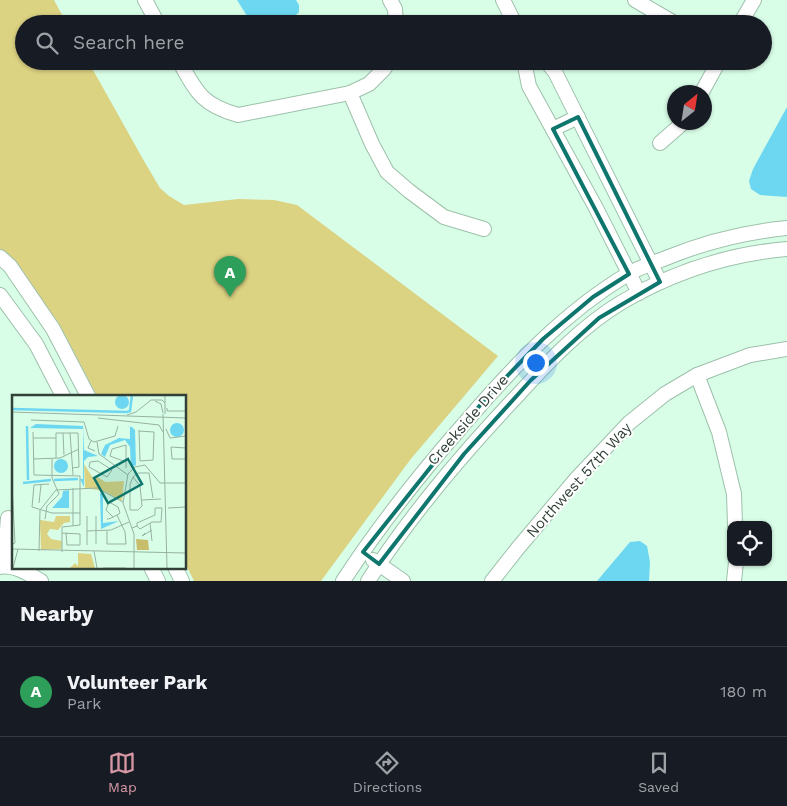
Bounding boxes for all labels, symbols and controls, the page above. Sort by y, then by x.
search box [15,15,772,70]
icon: search [33,29,61,57]
text: Search here [73,31,184,54]
north arrow [667,85,712,130]
pin: A [214,256,246,297]
your location [523,350,549,376]
street label: Creekside Drive [424,371,512,469]
inset map [12,395,186,568]
street label: Northwest 57th Way [523,419,635,541]
map controls [727,521,772,566]
button: locate [727,521,772,566]
text: Nearby [20,601,93,626]
text: Volunteer Park [67,671,207,694]
text: A [31,682,41,701]
text: 180 m [720,682,767,701]
text: Park [67,694,101,713]
tab: Map [108,749,137,795]
tab: Directions [353,749,422,795]
tab: Saved [638,749,679,795]

